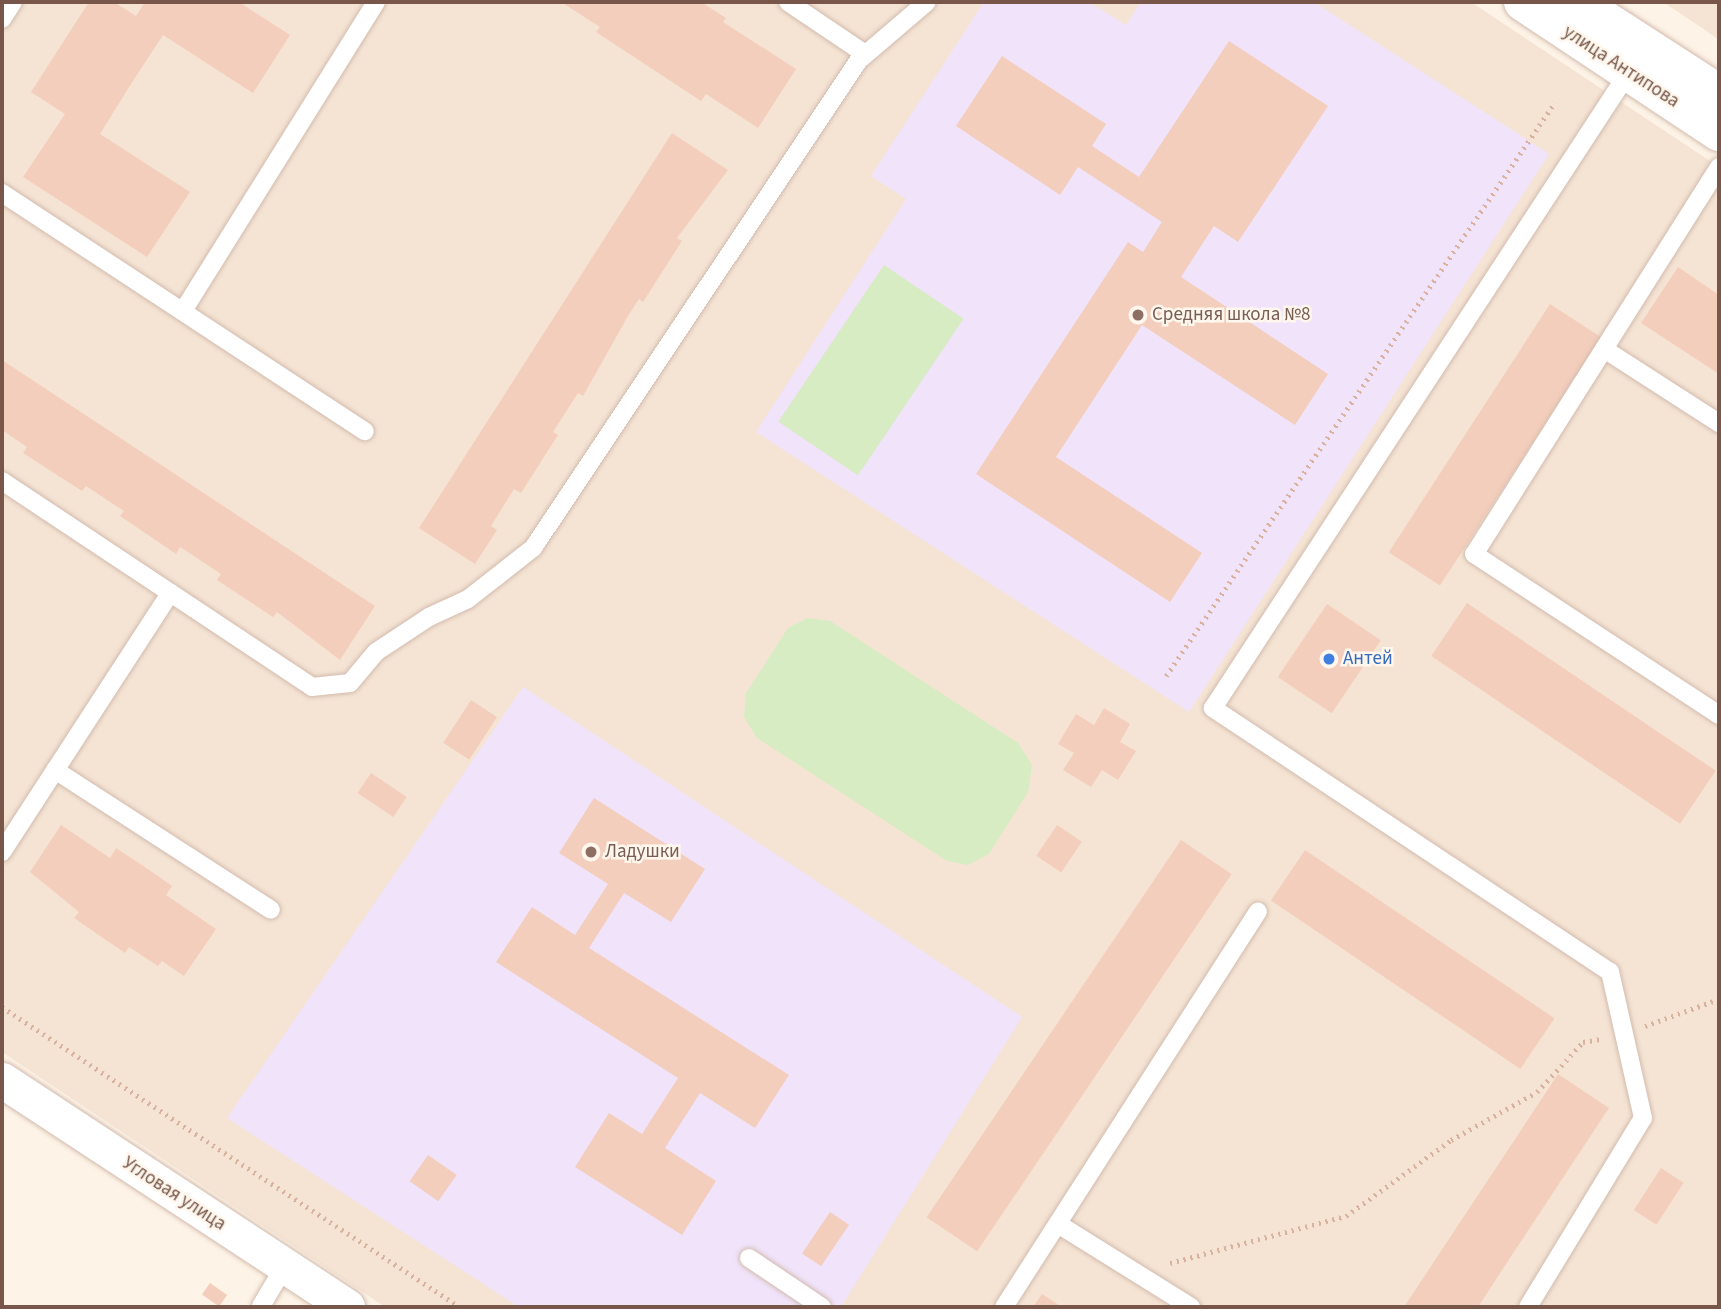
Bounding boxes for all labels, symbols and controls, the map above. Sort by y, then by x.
street label: улица Антипова [1559,21,1683,113]
place label: Средняя школа №8 [1152,304,1310,326]
marker: Средняя школа №8 [1130,307,1146,323]
place label: Антей [1343,648,1393,670]
marker: Антей [1321,651,1337,667]
place label: Ладушки [605,841,680,863]
marker: Ладушки [583,844,599,860]
street label: Угловая улица [118,1152,230,1236]

